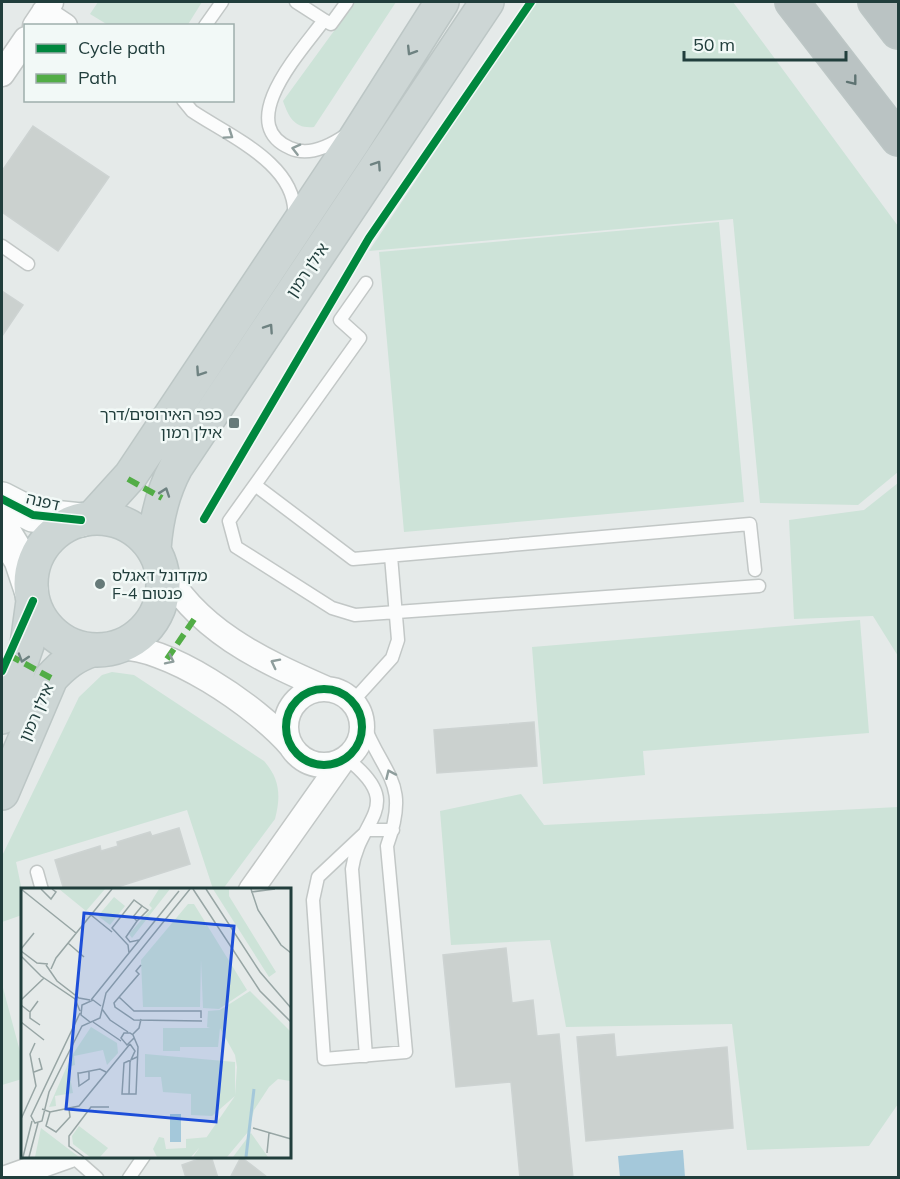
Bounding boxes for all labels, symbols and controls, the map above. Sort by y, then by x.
legend [24,24,234,102]
scale bar [684,24,846,62]
text: 50 m [693,33,735,56]
text: Cycle path [78,36,165,59]
one-way arrow [407,44,418,55]
text: Path [78,66,117,89]
one-way arrow [846,74,857,85]
one-way arrow [223,128,233,140]
one-way arrow [291,143,301,156]
one-way arrow [370,161,381,172]
street label: אילן רמון [282,239,332,301]
one-way arrow [262,323,273,334]
one-way arrow [196,365,207,376]
place label: כפר האירוסים/דרך אילן רמון [100,404,222,442]
marker: כפר האירוסים/דרך אילן רמון [227,416,241,430]
street label: דפנה [24,487,62,515]
one-way arrow [157,487,170,498]
place label: מקדונל דאגלס F-4 פנטום [112,565,208,603]
marker: מקדונל דאגלס F-4 פנטום [93,577,107,591]
one-way arrow [18,652,30,663]
one-way arrow [164,653,175,665]
one-way arrow [270,659,281,671]
street label: אילן רמון [14,680,58,744]
one-way arrow [385,769,397,780]
inset map [21,888,291,1158]

